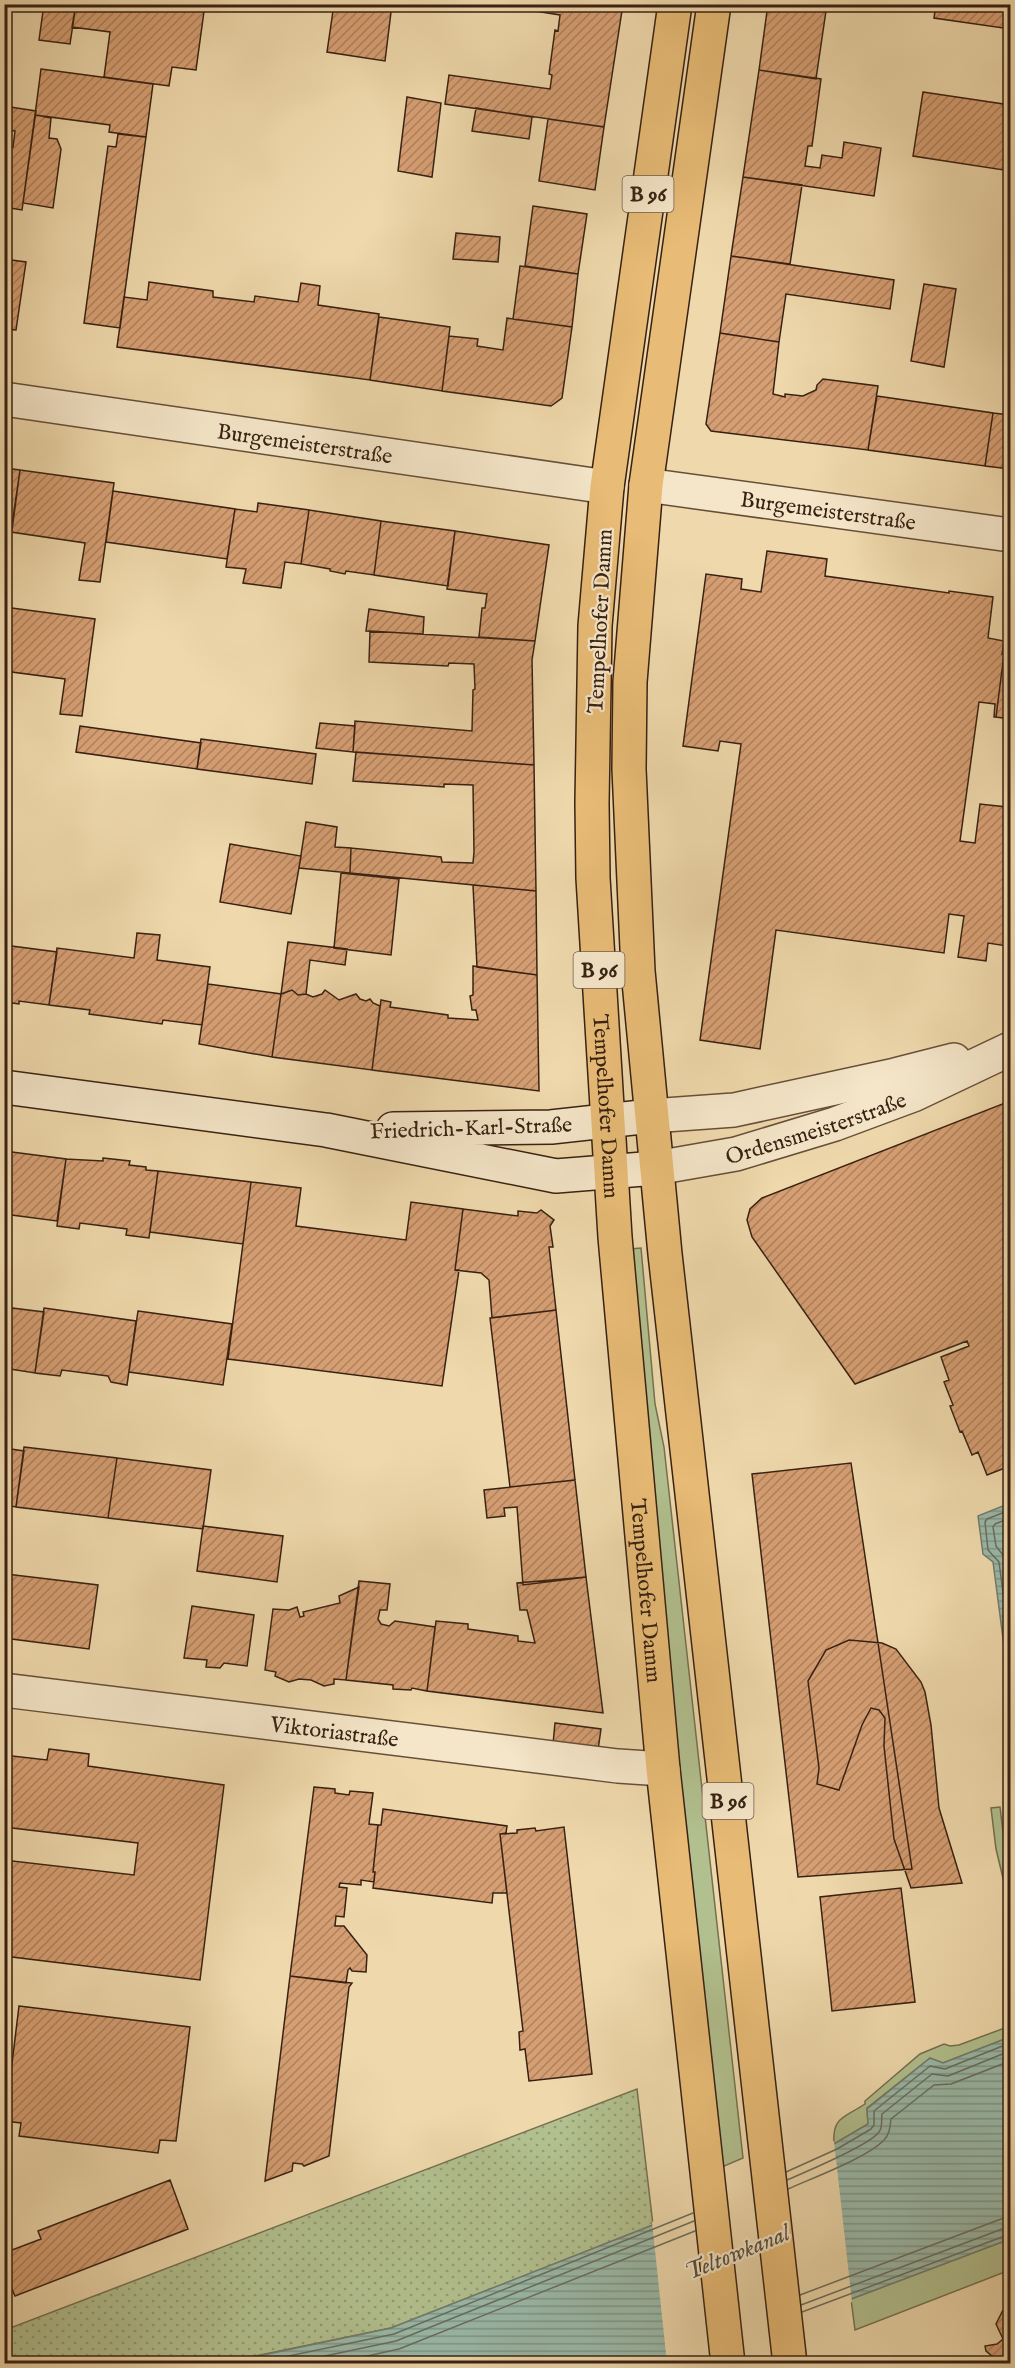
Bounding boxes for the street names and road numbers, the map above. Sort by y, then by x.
road number: B 96 [622,176,674,212]
street label: Burgemeisterstraße [215,418,394,472]
street label: Burgemeisterstraße [739,486,918,538]
street label: Tempelhofer Damm [582,528,620,714]
road number: B 96 [574,952,624,988]
street label: Tempelhofer Damm [585,1013,625,1199]
street label: Ordensmeisterstraße [724,1087,910,1172]
street label: Friedrich-Karl-Straße [370,1111,573,1147]
street label: Tempelhofer Damm [623,1497,667,1684]
street label: Viktoriastraße [267,1711,400,1755]
road number: B 96 [702,1783,754,1819]

